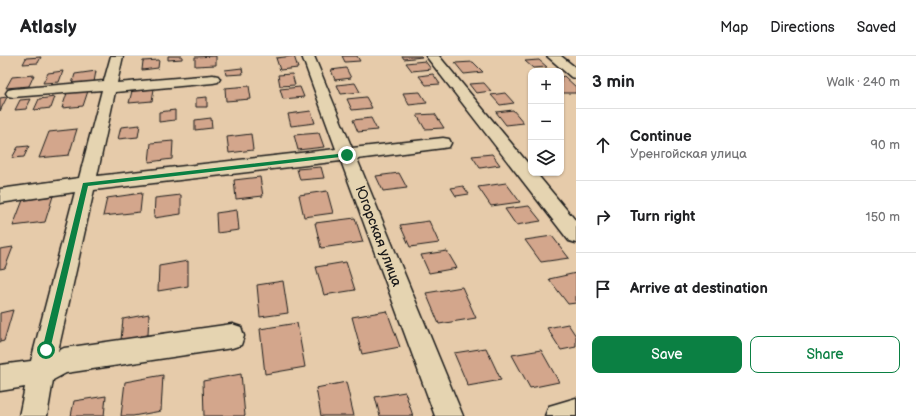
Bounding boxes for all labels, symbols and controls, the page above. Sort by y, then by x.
text: Atlasly [20,16,77,39]
text: Map [720,19,748,36]
text: Directions [770,19,835,36]
text: Saved [857,19,896,36]
map controls [528,68,564,176]
button: + [528,68,564,104]
text: 3 min [592,72,635,92]
text: Walk · 240 m [826,74,900,90]
button: − [528,104,564,140]
text: Continue [630,127,692,146]
icon: ahead [592,134,614,156]
text: 90 m [871,137,900,153]
button: layers [528,140,564,176]
route end [338,146,356,164]
text: Уренгойская улица [630,146,747,162]
street label: Югорская улица [351,183,406,290]
icon: right [592,206,614,228]
text: Turn right [630,207,695,226]
text: 150 m [866,209,900,225]
icon: arrive [592,278,614,300]
text: Arrive at destination [630,279,768,298]
button: Save [592,336,742,373]
button: Share [750,336,900,373]
route start [37,341,55,359]

